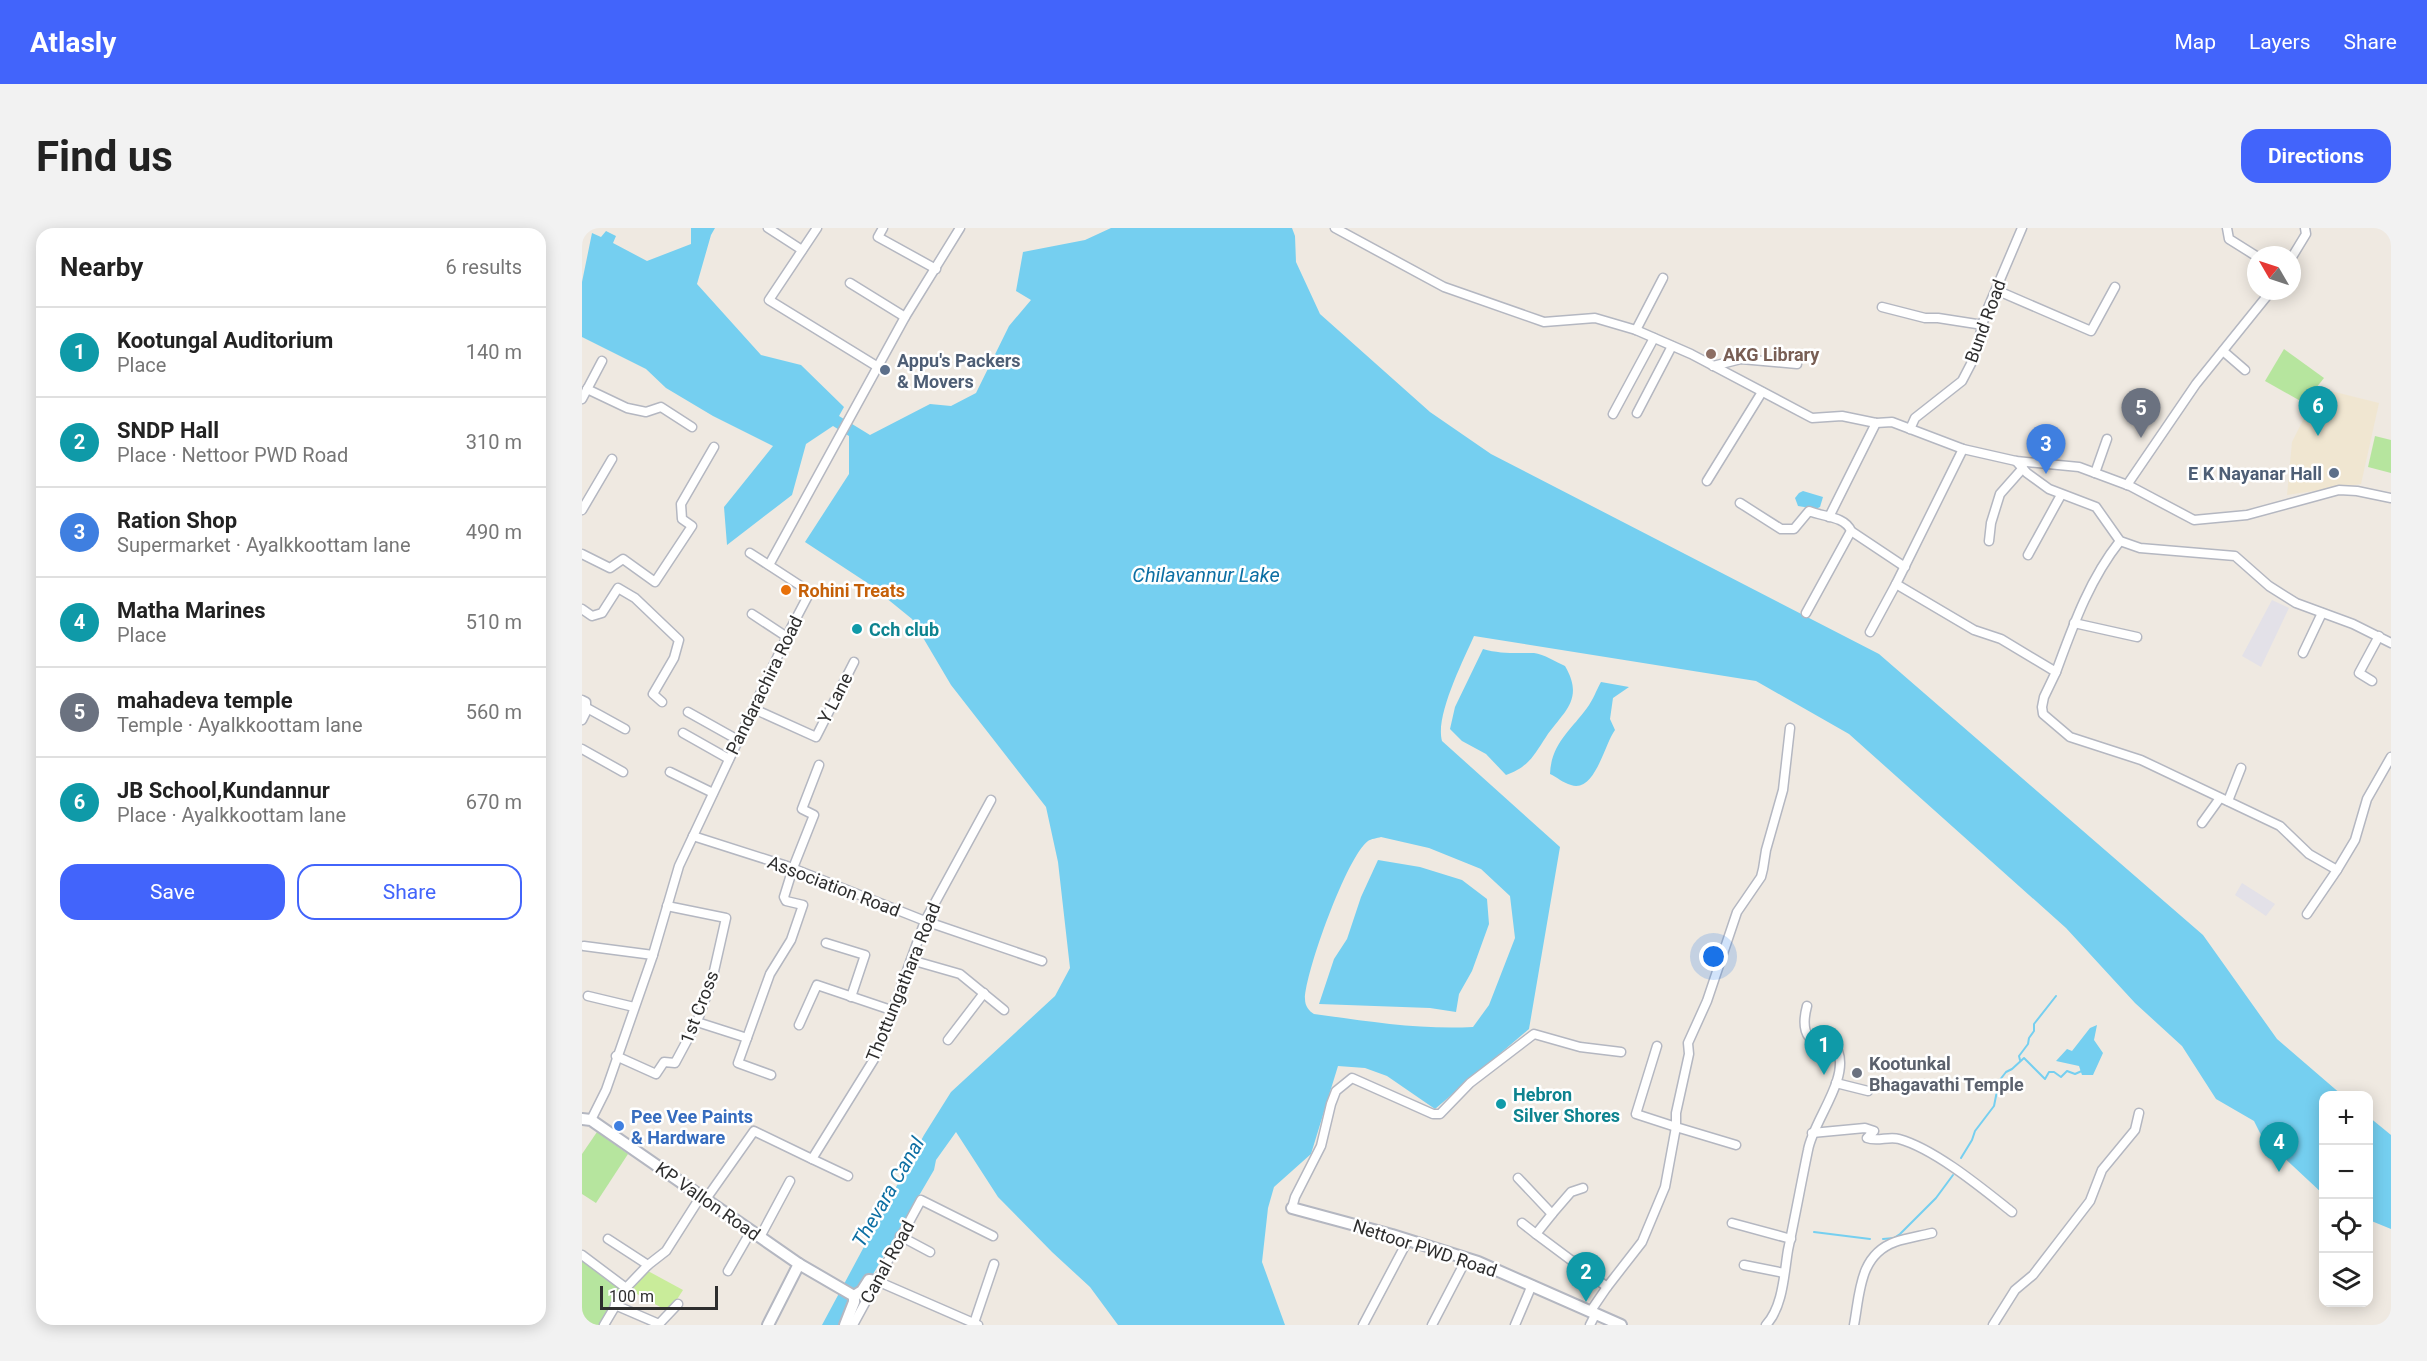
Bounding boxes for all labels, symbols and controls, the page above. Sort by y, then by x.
text: Atlasly [30,26,116,59]
text: Map [2174,30,2216,54]
text: Layers [2249,30,2310,54]
text: Share [2343,30,2397,54]
button: Directions [2241,129,2391,183]
text: Find us [36,132,173,181]
north arrow [2247,246,2301,300]
text: Nearby [60,252,143,282]
text: 6 results [446,255,522,279]
street label: Bund Road [1960,277,2010,365]
text: Kootungal Auditorium [117,328,333,353]
text: 1 [74,340,85,364]
text: 140 m [466,340,522,364]
place label: AKG Library [1723,344,1820,365]
marker: AKG Library [1704,347,1718,361]
place label: Appu's Packers & Movers [897,350,1021,392]
text: Place [117,353,166,377]
marker: Appu's Packers & Movers [878,363,892,377]
pin: 6 [2298,386,2338,436]
pin: 5 [2122,388,2160,438]
text: SNDP Hall [117,418,219,443]
pin: 3 [2026,424,2066,474]
text: 2 [74,430,85,454]
text: 310 m [466,430,522,454]
text: Place · Nettoor PWD Road [117,443,348,467]
place label: E K Nayanar Hall [2188,463,2322,484]
marker: E K Nayanar Hall [2327,466,2341,480]
text: Ration Shop [117,508,237,533]
text: 3 [74,520,85,544]
text: 490 m [466,520,522,544]
text: Supermarket · Ayalkkoottam lane [117,533,411,557]
water label: Chilavannur Lake [1132,563,1280,587]
place label: Rohini Treats [798,580,905,601]
marker: Rohini Treats [779,583,793,597]
text: Matha Marines [117,598,265,623]
text: 4 [74,610,85,634]
text: 510 m [466,610,522,634]
street label: Pandarachira Road [721,612,807,758]
place label: Cch club [869,619,939,640]
marker: Cch club [850,622,864,636]
text: Place [117,623,166,647]
street label: Y Lane [813,669,857,727]
text: mahadeva temple [117,688,293,713]
text: 5 [74,700,85,724]
text: 560 m [466,700,522,724]
text: Temple · Ayalkkoottam lane [117,713,363,737]
text: JB School,Kundannur [117,778,330,803]
text: 6 [74,790,85,814]
text: 670 m [466,790,522,814]
text: Place · Ayalkkoottam lane [117,803,346,827]
street label: Association Road [765,851,903,921]
button: Save [60,864,285,920]
button: Share [297,864,522,920]
street label: Thottungathara Road [862,900,944,1064]
your location [1699,942,1728,971]
street label: 1st Cross [676,968,722,1046]
pin: 1 [1804,1026,1844,1075]
place label: Kootunkal Bhagavathi Temple [1869,1053,2024,1095]
marker: Kootunkal Bhagavathi Temple [1850,1066,1864,1080]
place label: Hebron Silver Shores [1513,1084,1620,1126]
map controls [2319,1091,2373,1307]
button: + [2319,1091,2373,1145]
marker: Hebron Silver Shores [1494,1097,1508,1111]
place label: Pee Vee Paints & Hardware [631,1106,753,1148]
marker: Pee Vee Paints & Hardware [612,1119,626,1133]
pin: 4 [2260,1122,2298,1172]
water label: Thevara Canal [847,1132,929,1251]
button: − [2319,1145,2373,1199]
street label: KP Vallon Road [652,1157,764,1245]
button: locate [2319,1199,2373,1253]
street label: Nettoor PWD Road [1350,1215,1500,1281]
street label: Canal Road [856,1217,918,1307]
pin: 2 [1566,1252,1606,1302]
button: layers [2319,1253,2373,1307]
scale bar [600,1283,718,1310]
text: 100 m [609,1287,654,1306]

